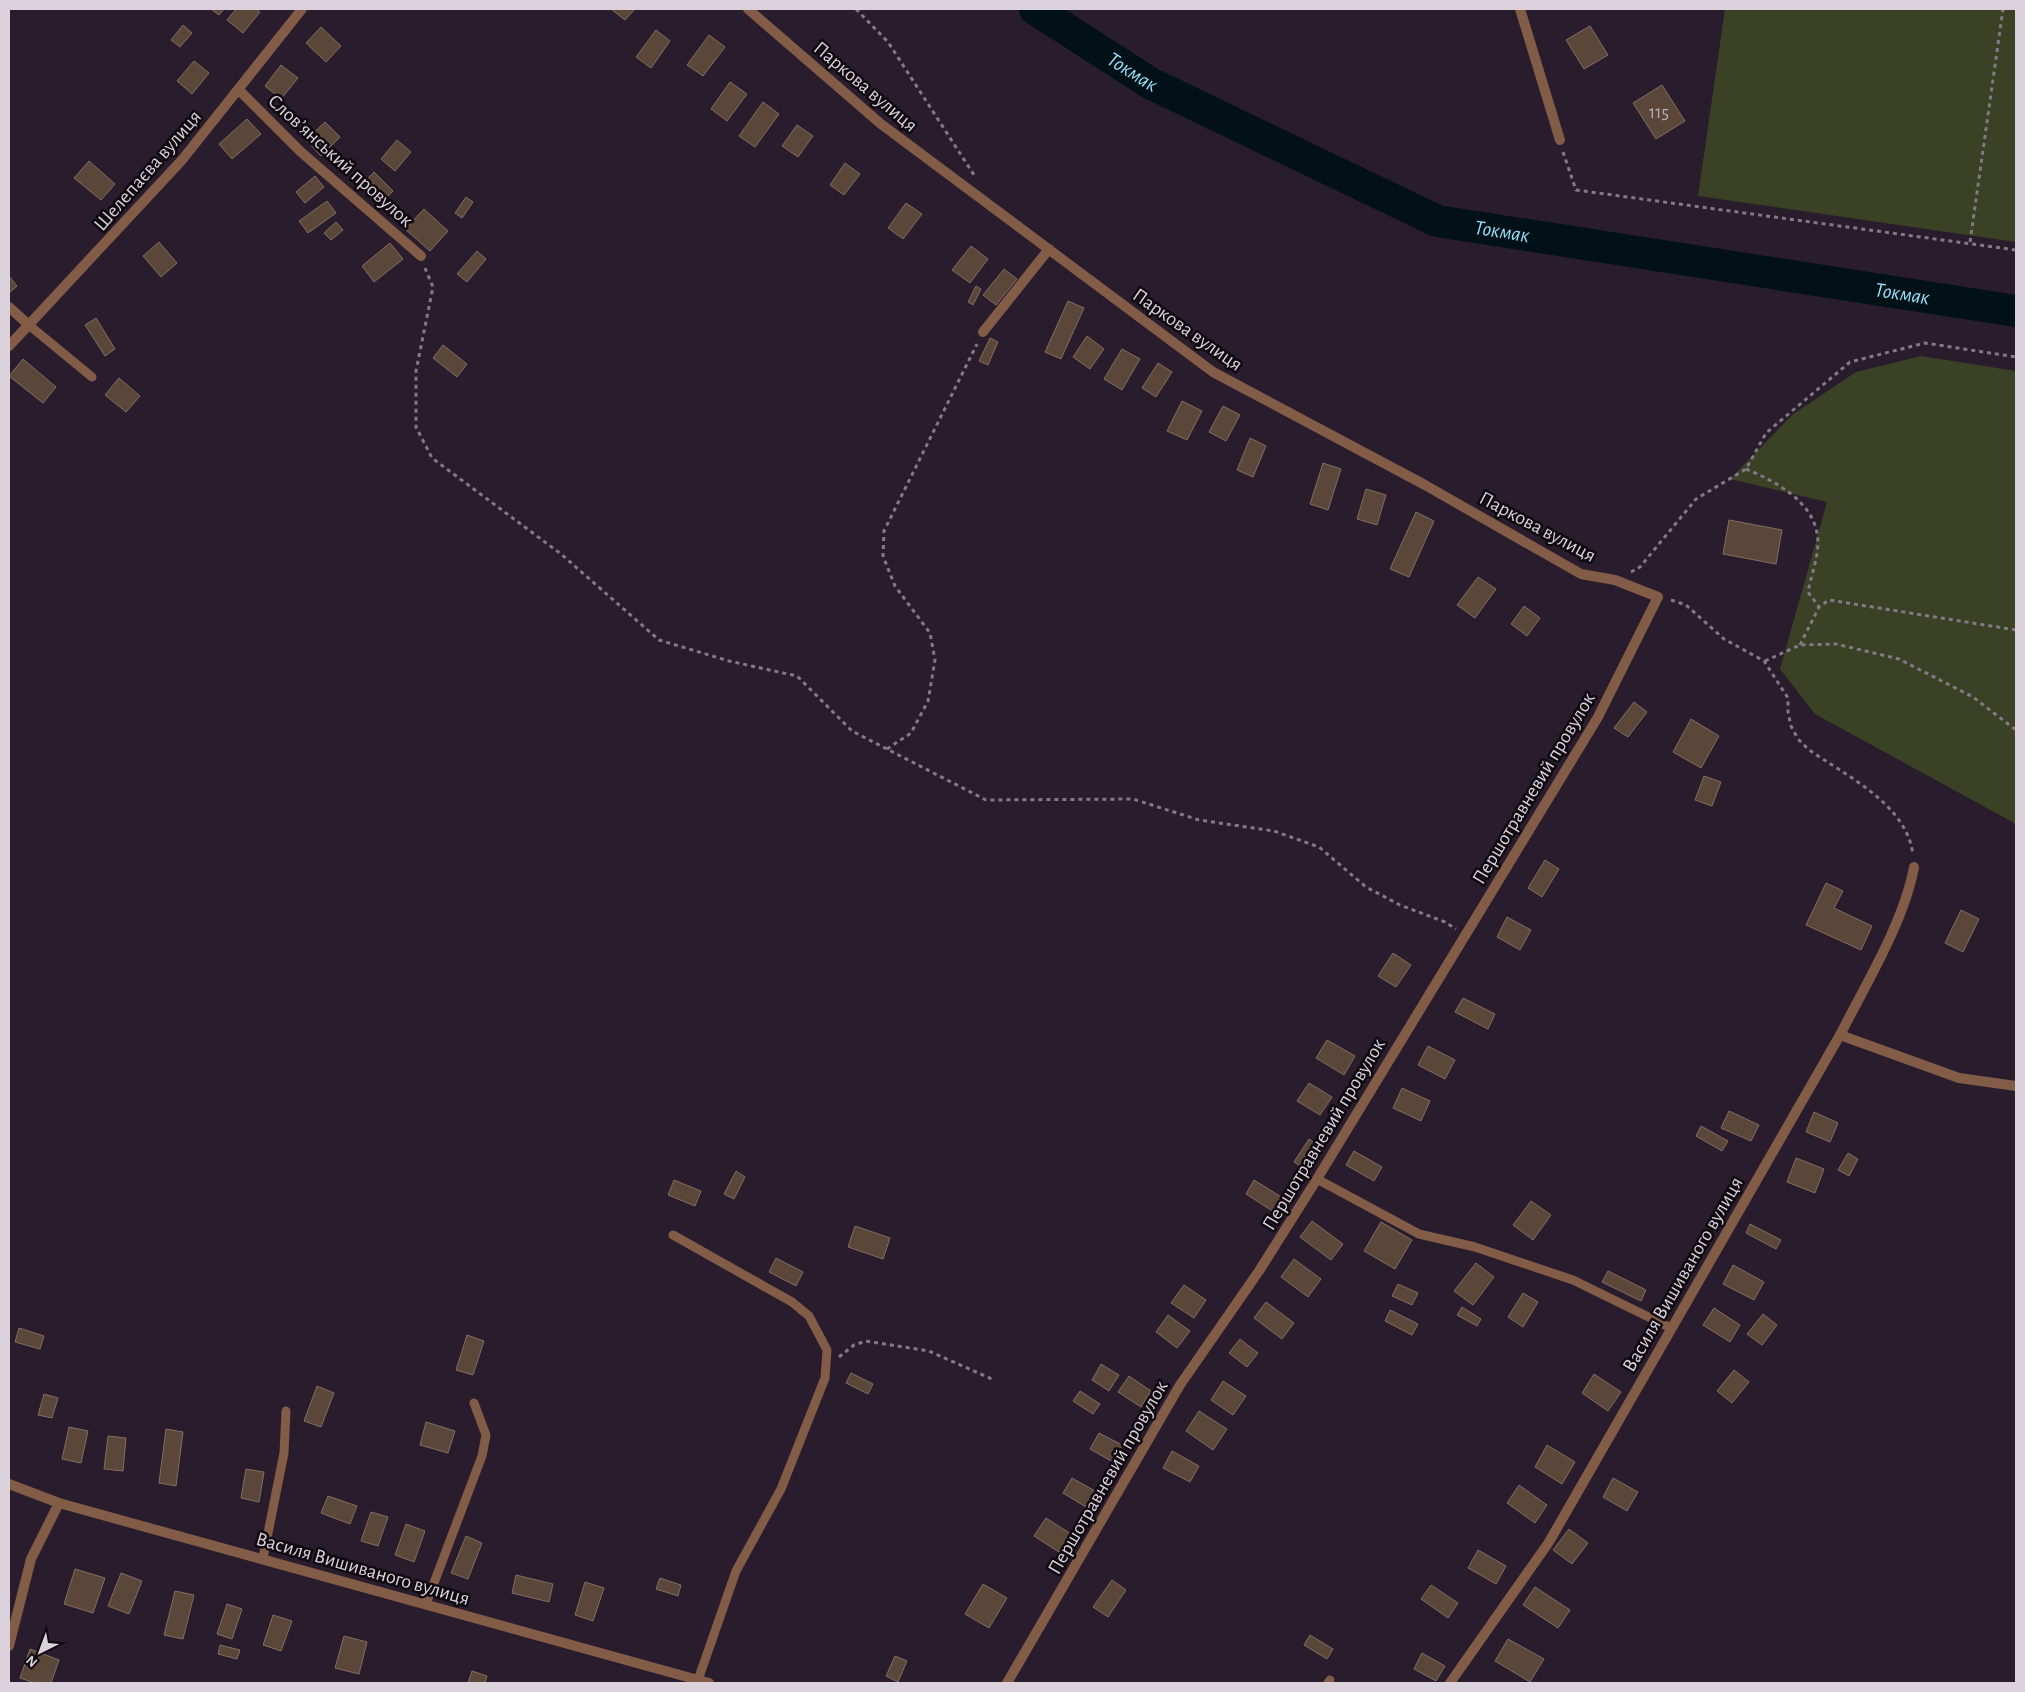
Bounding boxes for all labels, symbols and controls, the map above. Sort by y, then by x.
street label: Паркова вулиця [810,38,921,136]
water label: Токмак [1103,48,1161,96]
street label: Слов’янський провулок [264,91,417,231]
house number: 115 [1649,104,1669,122]
street label: Шелепаєва вулиця [90,107,205,235]
water label: Токмак [1473,217,1531,246]
water label: Токмак [1873,279,1931,308]
street label: Паркова вулиця [1129,285,1246,375]
street label: Паркова вулиця [1476,488,1599,566]
street label: Першотравневий провулок [1469,689,1599,888]
street label: Першотравневий провулок [1259,1035,1389,1234]
street label: Василя Вишиваного вулиця [1619,1174,1747,1375]
street label: Першотравневий провулок [1044,1377,1171,1578]
street label: Василя Вишиваного вулиця [254,1529,472,1609]
north arrow [15,1627,65,1677]
text: N [24,1652,40,1669]

